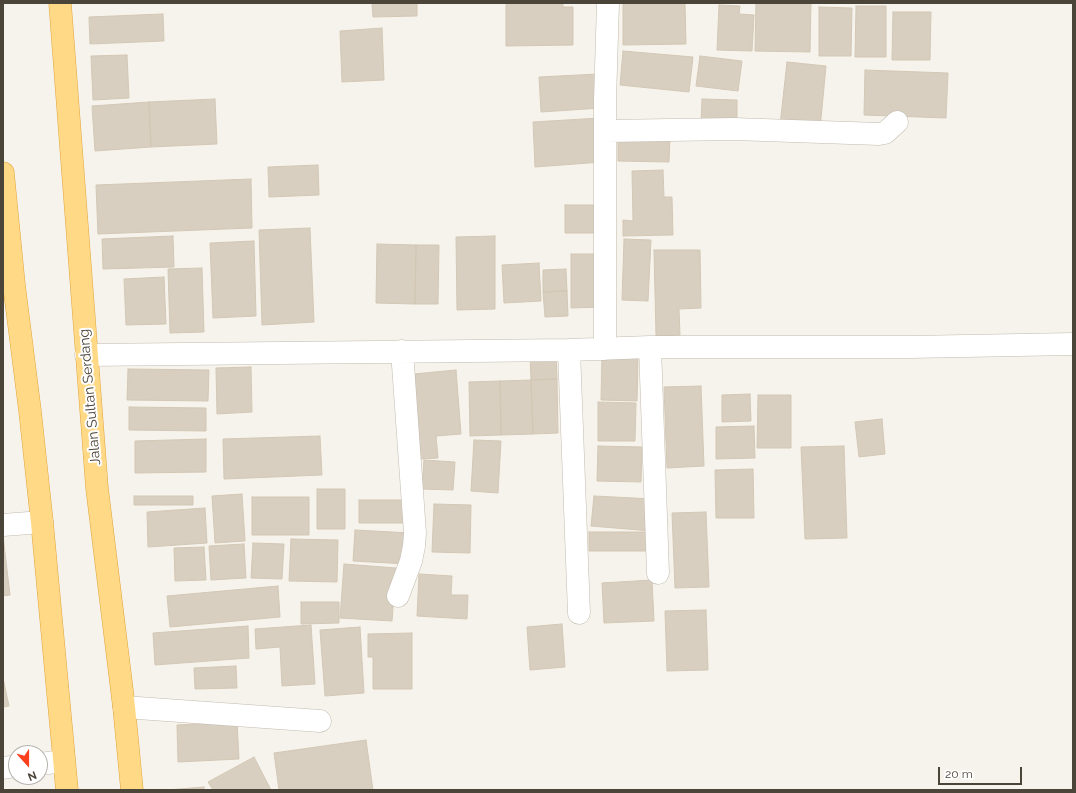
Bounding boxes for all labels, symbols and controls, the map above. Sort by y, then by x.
street label: Jalan Sultan Serdang [76,328,104,466]
north arrow [8,745,48,785]
scale bar [940,759,1024,785]
text: 20 m [945,767,973,781]
text: N [26,768,38,783]

